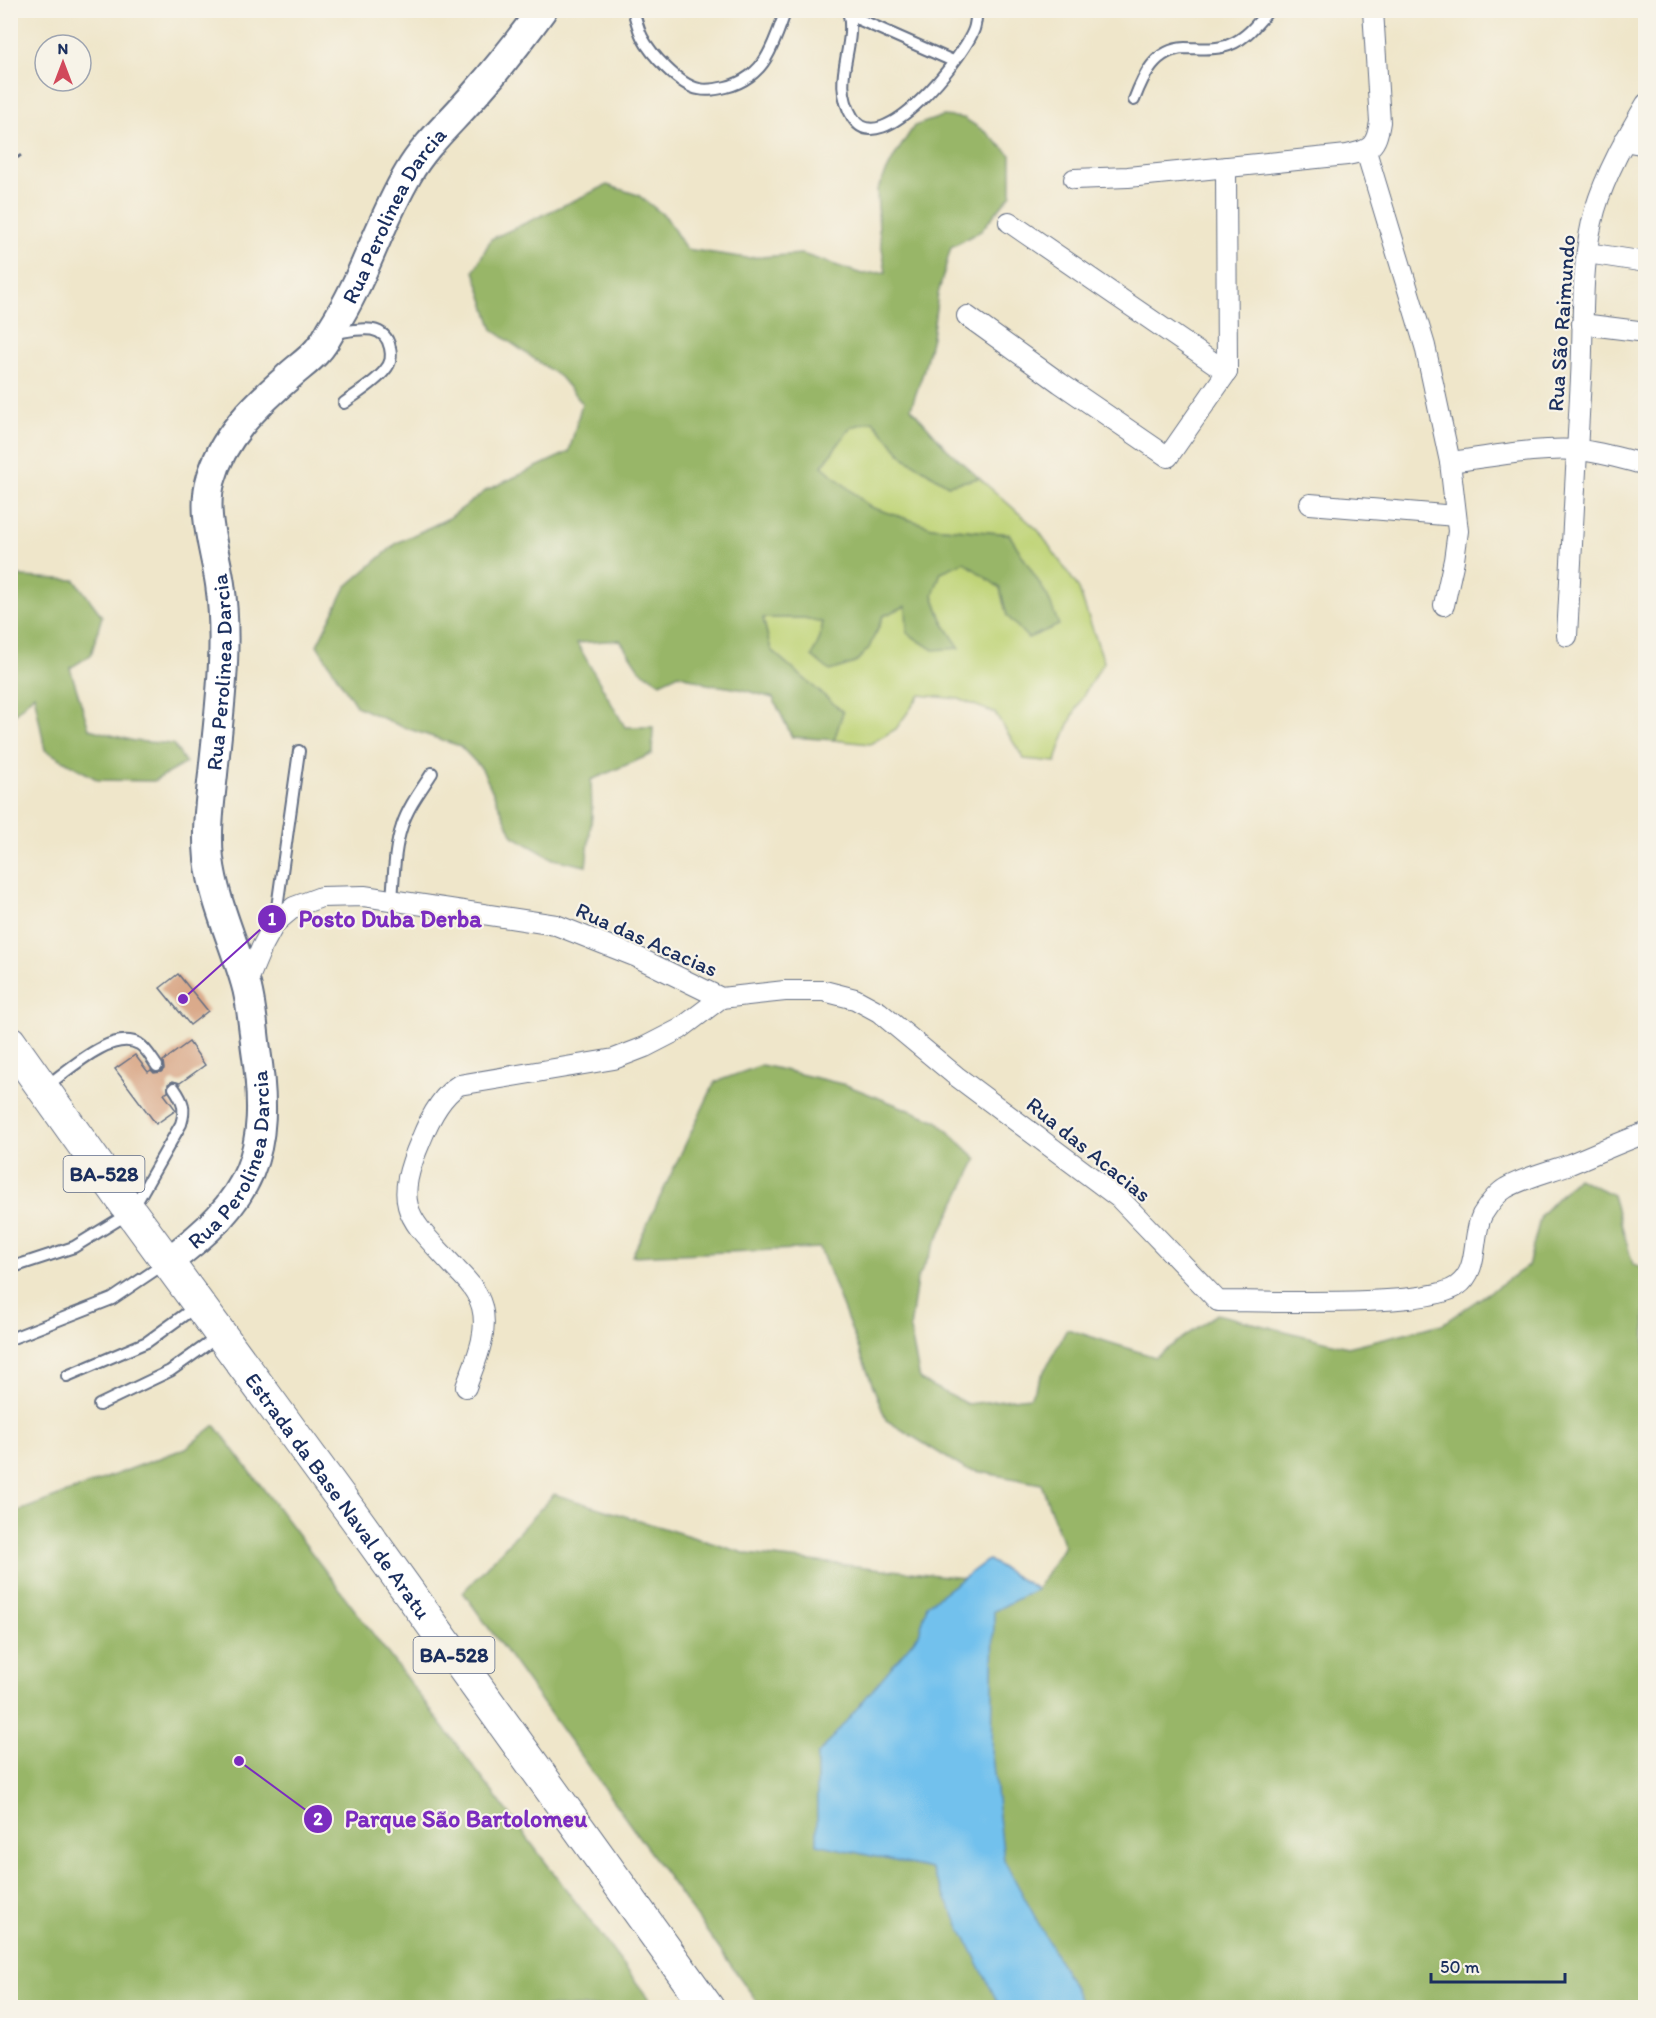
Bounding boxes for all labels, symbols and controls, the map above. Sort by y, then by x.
north arrow [33,33,93,93]
text: N [58,39,68,58]
street label: Rua Perolinea Darcia [336,121,452,308]
street label: Rua São Raimundo [1542,234,1581,413]
street label: Rua Perolinea Darcia [200,571,238,772]
street label: Rua das Acacias [572,896,722,983]
callout: Posto Duba Derba [257,898,494,940]
text: Posto Duba Derba [298,904,482,933]
text: 1 [268,908,277,930]
street label: Rua Perolinea Darcia [182,1069,275,1255]
street label: Rua das Acacias [1021,1091,1156,1208]
road number: BA-528 [63,1156,144,1192]
street label: Estrada da Base Naval de Aratu [239,1367,437,1624]
road number: BA-528 [414,1637,494,1673]
callout: Parque São Bartolomeu [303,1798,600,1840]
text: Parque São Bartolomeu [345,1804,588,1834]
text: 2 [313,1808,323,1830]
scale bar [1431,1946,1564,1984]
text: 50 m [1440,1956,1480,1978]

